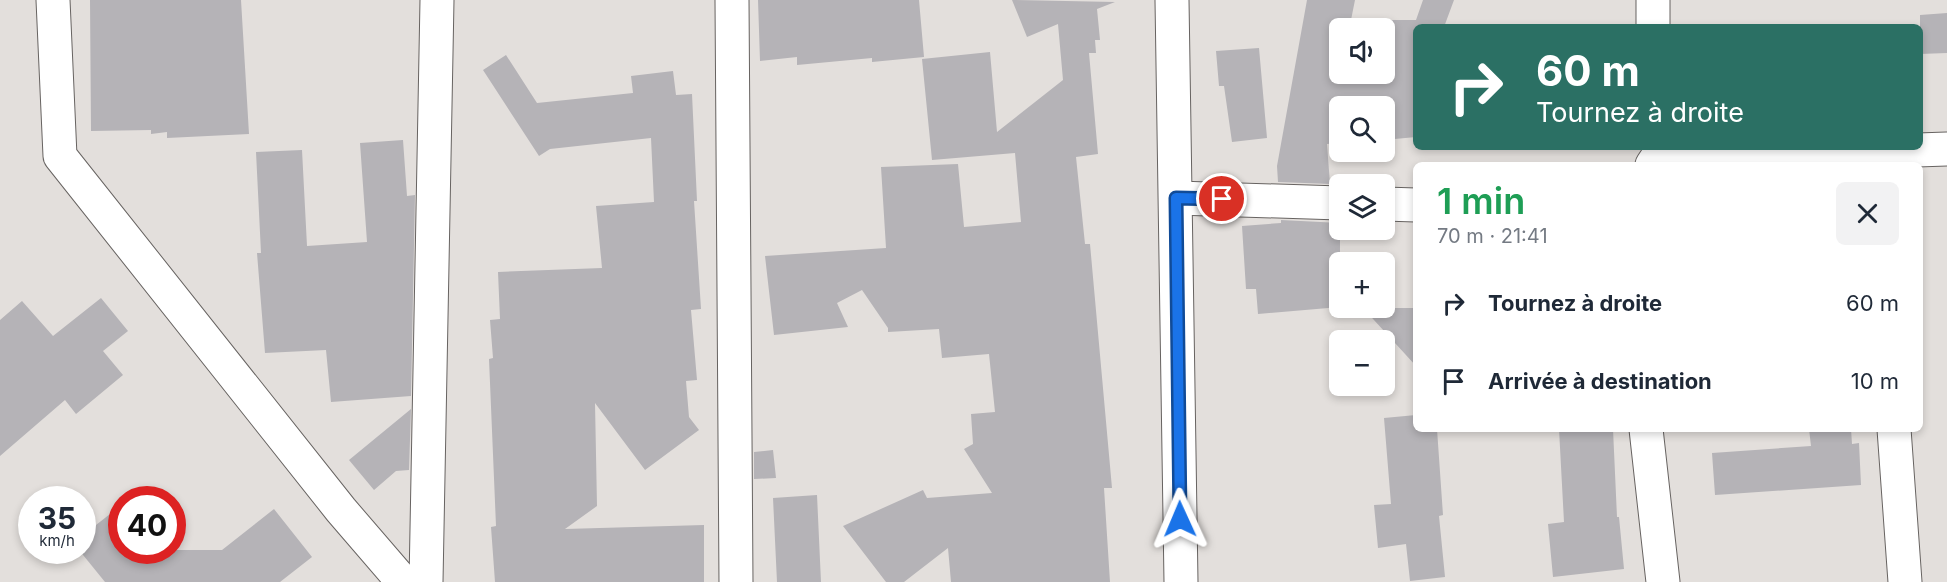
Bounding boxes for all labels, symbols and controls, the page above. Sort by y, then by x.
map controls [1329,18,1395,396]
button: sound [1329,18,1395,84]
text: 60 m [1536,45,1640,96]
icon: right [1437,48,1515,126]
button: search [1329,96,1395,162]
text: Tournez à droite [1536,96,1744,129]
pin [1196,173,1247,224]
button: layers [1329,174,1395,240]
text: 1 min [1437,179,1525,223]
icon: arrive [1205,182,1238,215]
button: close [1836,182,1899,245]
text: 70 m · 21:41 [1437,224,1548,248]
button: + [1329,252,1395,318]
icon: right [1437,287,1470,320]
text: Tournez à droite [1488,290,1662,316]
text: 60 m [1846,290,1899,316]
button: − [1329,330,1395,396]
icon: arrive [1437,365,1470,398]
text: Arrivée à destination [1488,368,1712,394]
text: 10 m [1851,368,1899,394]
speed limit sign: 40 [108,486,186,564]
position arrow [1148,487,1212,551]
text: 35 [38,500,76,536]
text: km/h [39,531,75,550]

